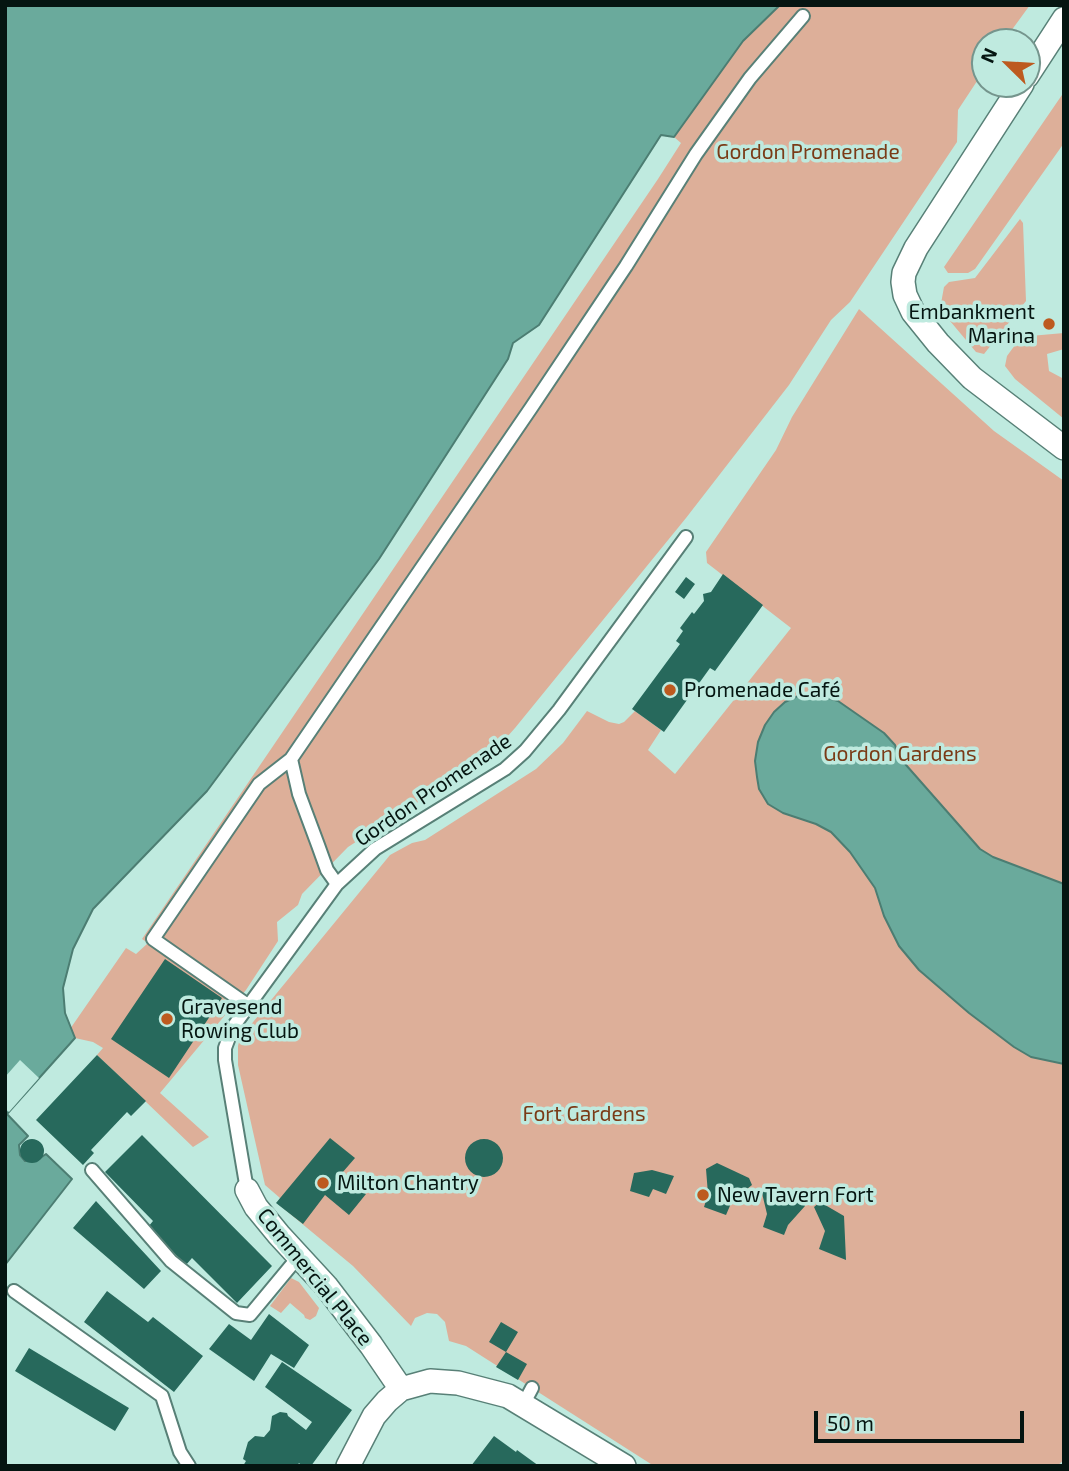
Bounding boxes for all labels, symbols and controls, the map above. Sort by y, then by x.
north arrow [971,28,1041,98]
text: N [975,44,1001,66]
park label: Gordon Promenade [716,139,900,165]
place label: Embankment Marina [909,299,1035,349]
marker: Embankment Marina [1041,316,1057,332]
place label: Promenade Café [684,677,840,703]
marker: Promenade Café [662,682,678,698]
street label: Gordon Promenade [350,728,516,852]
park label: Gordon Gardens [823,741,977,767]
place label: Gravesend Rowing Club [181,994,299,1044]
marker: Gravesend Rowing Club [159,1011,175,1027]
park label: Fort Gardens [522,1101,646,1127]
place label: Milton Chantry [337,1170,479,1196]
marker: Milton Chantry [315,1175,331,1191]
place label: New Tavern Fort [717,1182,874,1208]
marker: New Tavern Fort [695,1187,711,1203]
street label: Commercial Place [252,1203,378,1351]
scale bar [817,1398,1027,1442]
text: 50 m [827,1410,874,1435]

